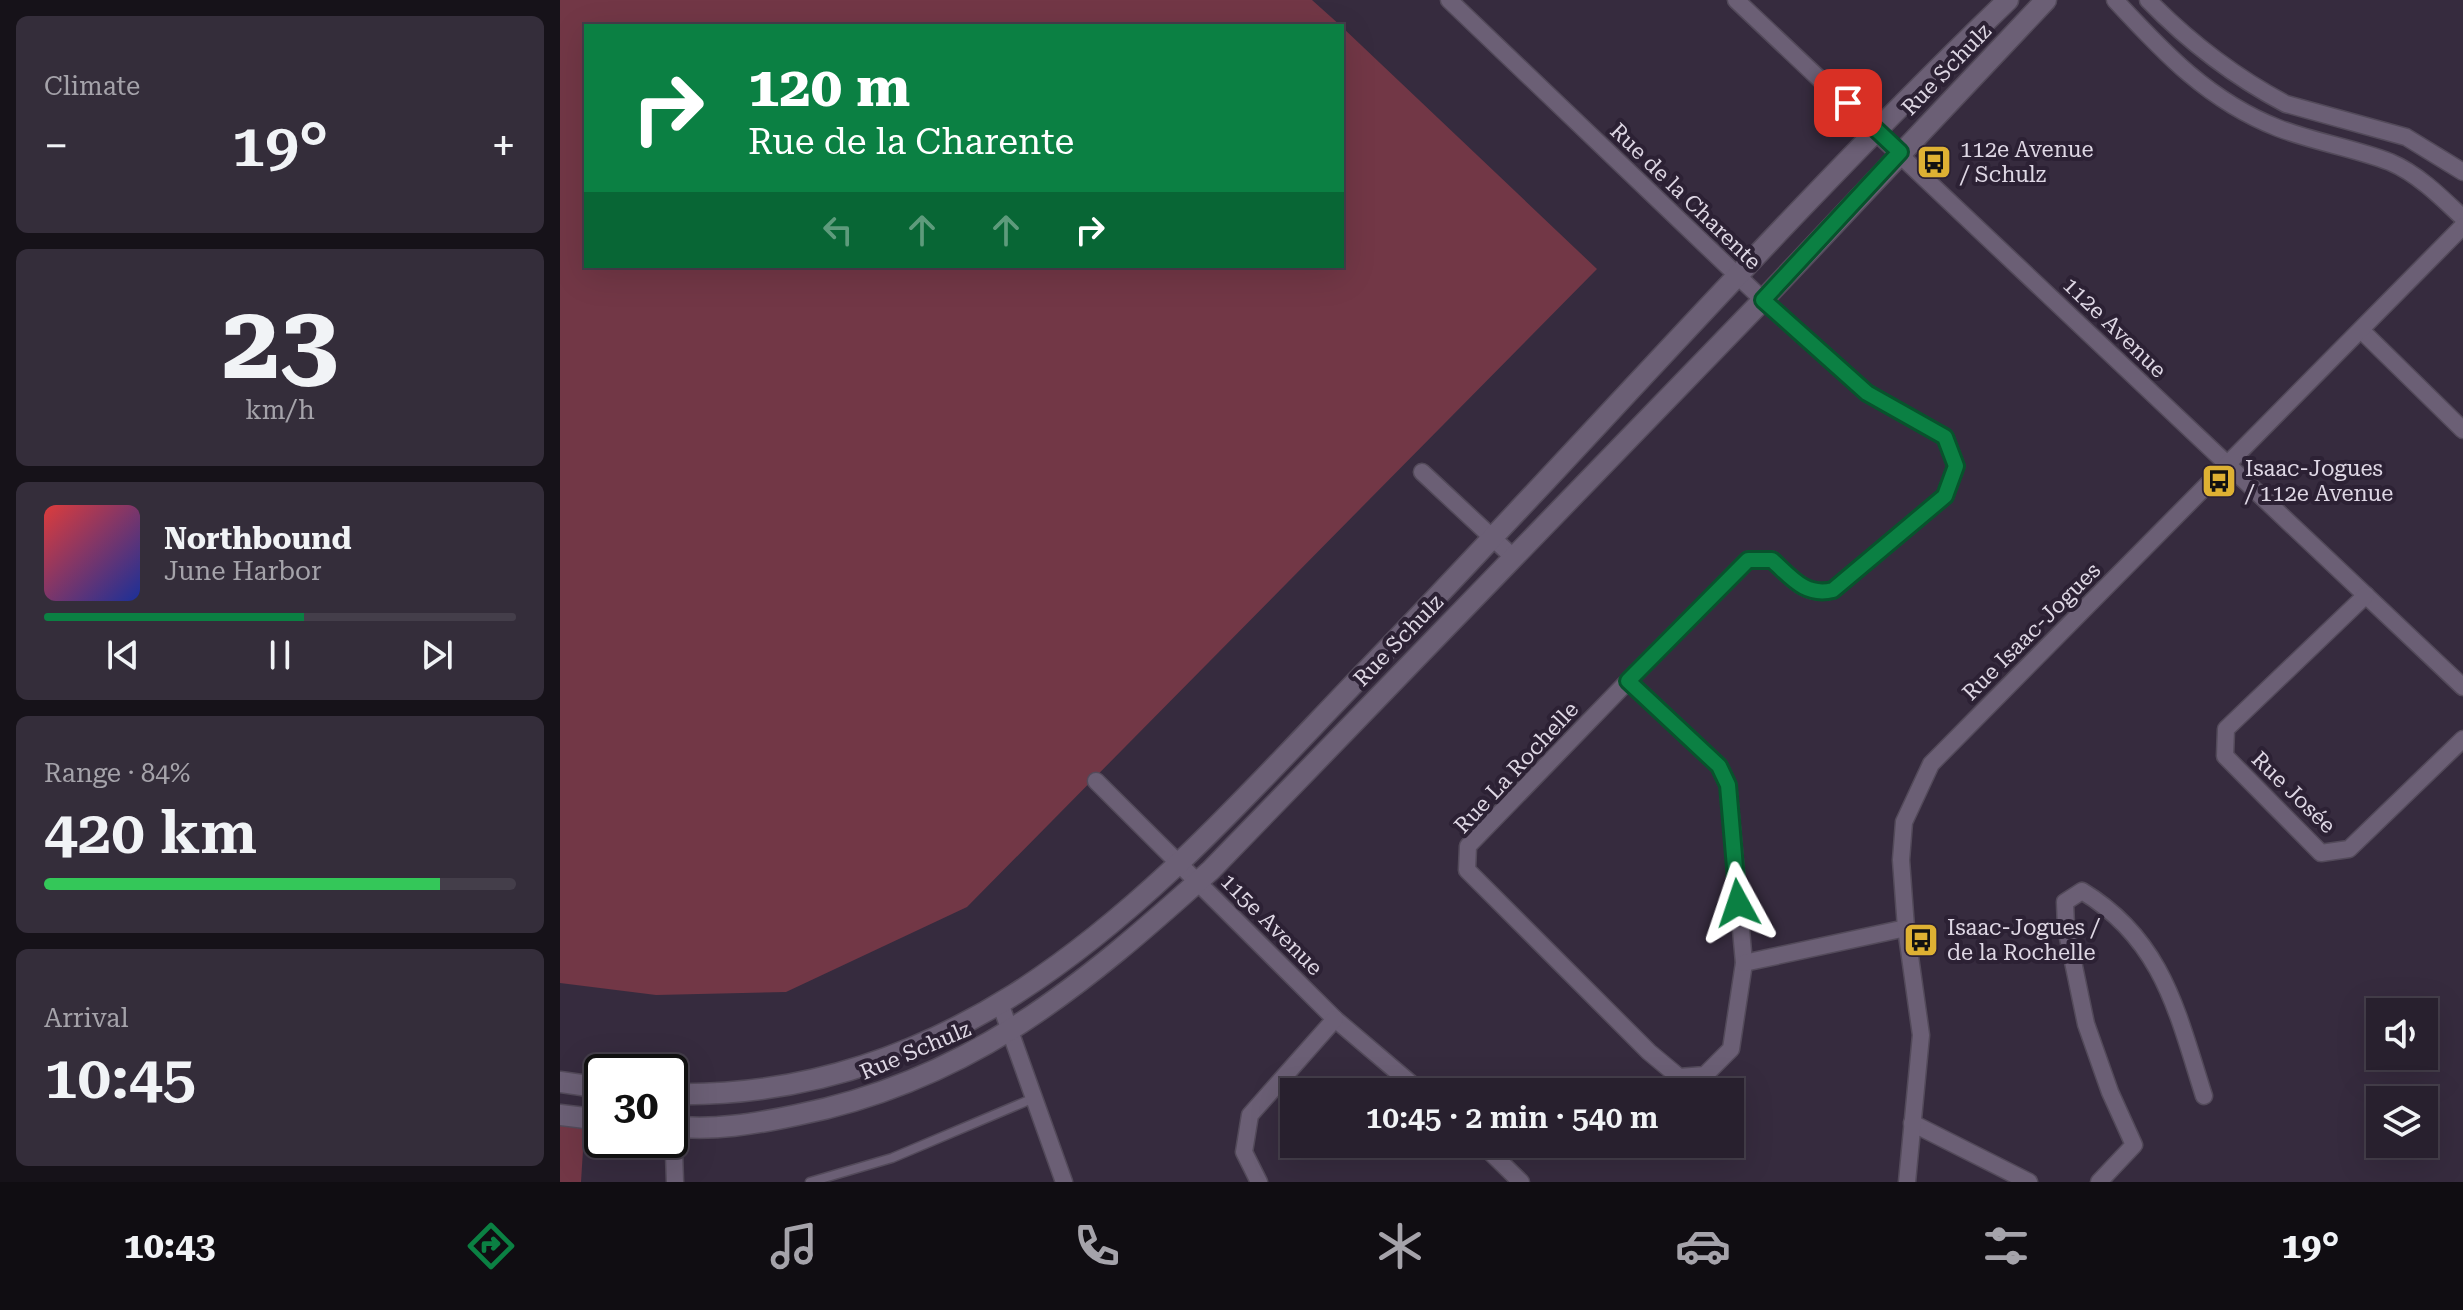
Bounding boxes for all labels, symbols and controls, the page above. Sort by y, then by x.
street label: Rue Schulz [1897,18,1996,120]
text: 120 m [748,54,910,120]
icon: right [616,56,720,160]
pin [1814,69,1882,137]
text: Climate [44,71,140,101]
icon: arrive [1826,81,1870,125]
text: 19° [232,110,328,181]
street label: Rue de la Charente [1605,118,1766,275]
text: − [44,120,69,172]
text: + [491,120,516,172]
text: Rue de la Charente [748,121,1074,163]
place label: 112e Avenue / Schulz [1959,137,2093,187]
bus stop icon: 112e Avenue / Schulz [1915,143,1953,181]
icon: left [816,208,860,252]
icon: ahead [900,208,944,252]
icon: ahead [984,208,1028,252]
icon: right [1068,208,1112,252]
street label: 112e Avenue [2058,272,2171,383]
text: 23 [222,282,338,403]
text: km/h [245,395,315,425]
place label: Isaac-Jogues / 112e Avenue [2244,456,2393,506]
bus stop icon: Isaac-Jogues / 112e Avenue [2200,462,2238,500]
text: Northbound [164,521,352,556]
text: June Harbor [164,556,322,586]
street label: Rue Isaac-Jogues [1957,557,2105,705]
street label: Rue Schulz [1349,589,1448,691]
icon: previous [101,633,145,677]
icon: pause [258,633,302,677]
icon: next [415,633,459,677]
street label: Rue La Rochelle [1449,697,1583,838]
street label: Rue Josée [2247,746,2341,838]
text: Range · 84% [44,758,190,788]
text: 420 km [44,797,257,868]
position arrow [1696,861,1780,945]
street label: 115e Avenue [1216,868,1328,980]
place label: Isaac-Jogues / de la Rochelle [1947,915,2101,965]
bus stop icon: Isaac-Jogues / de la Rochelle [1902,921,1940,959]
map controls [2366,998,2438,1158]
button: sound [2366,998,2438,1070]
text: Arrival [44,1003,129,1033]
street label: Rue Schulz [856,1016,974,1085]
text: 10:45 [44,1042,196,1113]
speed limit sign: 30 [584,1054,688,1158]
button: layers [2366,1086,2438,1158]
text: 10:45 · 2 min · 540 m [1366,1100,1658,1135]
icon: directions [463,1218,519,1274]
icon: music [766,1218,822,1274]
icon: phone [1069,1218,1125,1274]
icon: climate [1372,1218,1428,1274]
icon: car [1675,1218,1731,1274]
icon: filters [1978,1218,2034,1274]
text: 10:43 [124,1225,215,1267]
text: 19° [2281,1225,2339,1267]

